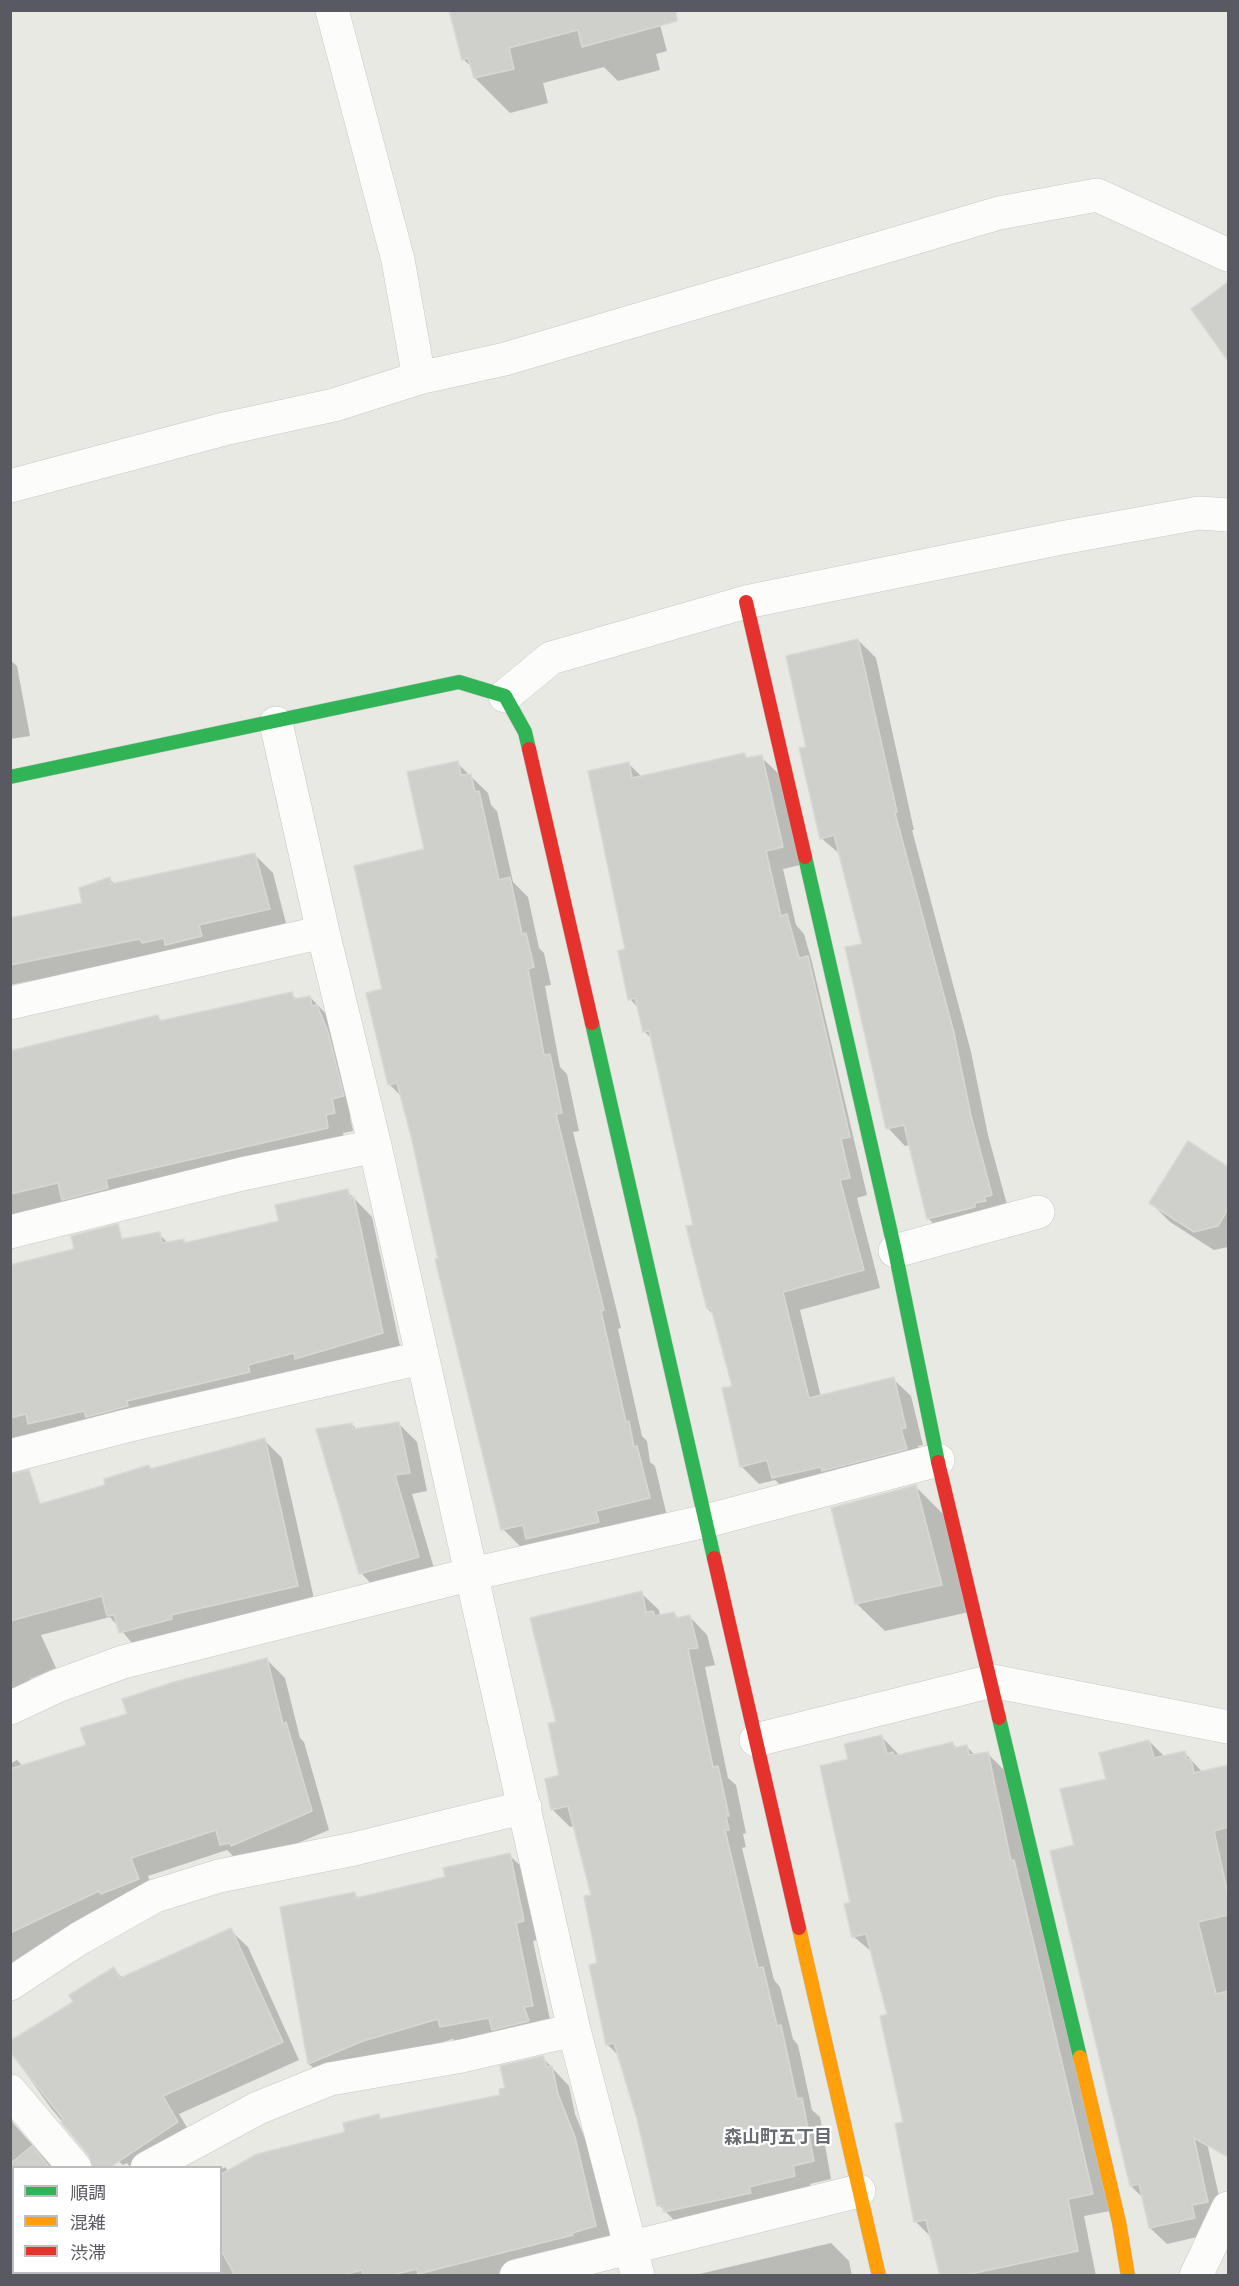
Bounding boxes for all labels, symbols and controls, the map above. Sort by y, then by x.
district label: 森山町五丁目 [724,2127,832,2149]
legend [12,2166,222,2274]
text: 順調 [70,2180,106,2205]
text: 混雑 [70,2210,106,2235]
text: 渋滞 [70,2240,106,2265]

